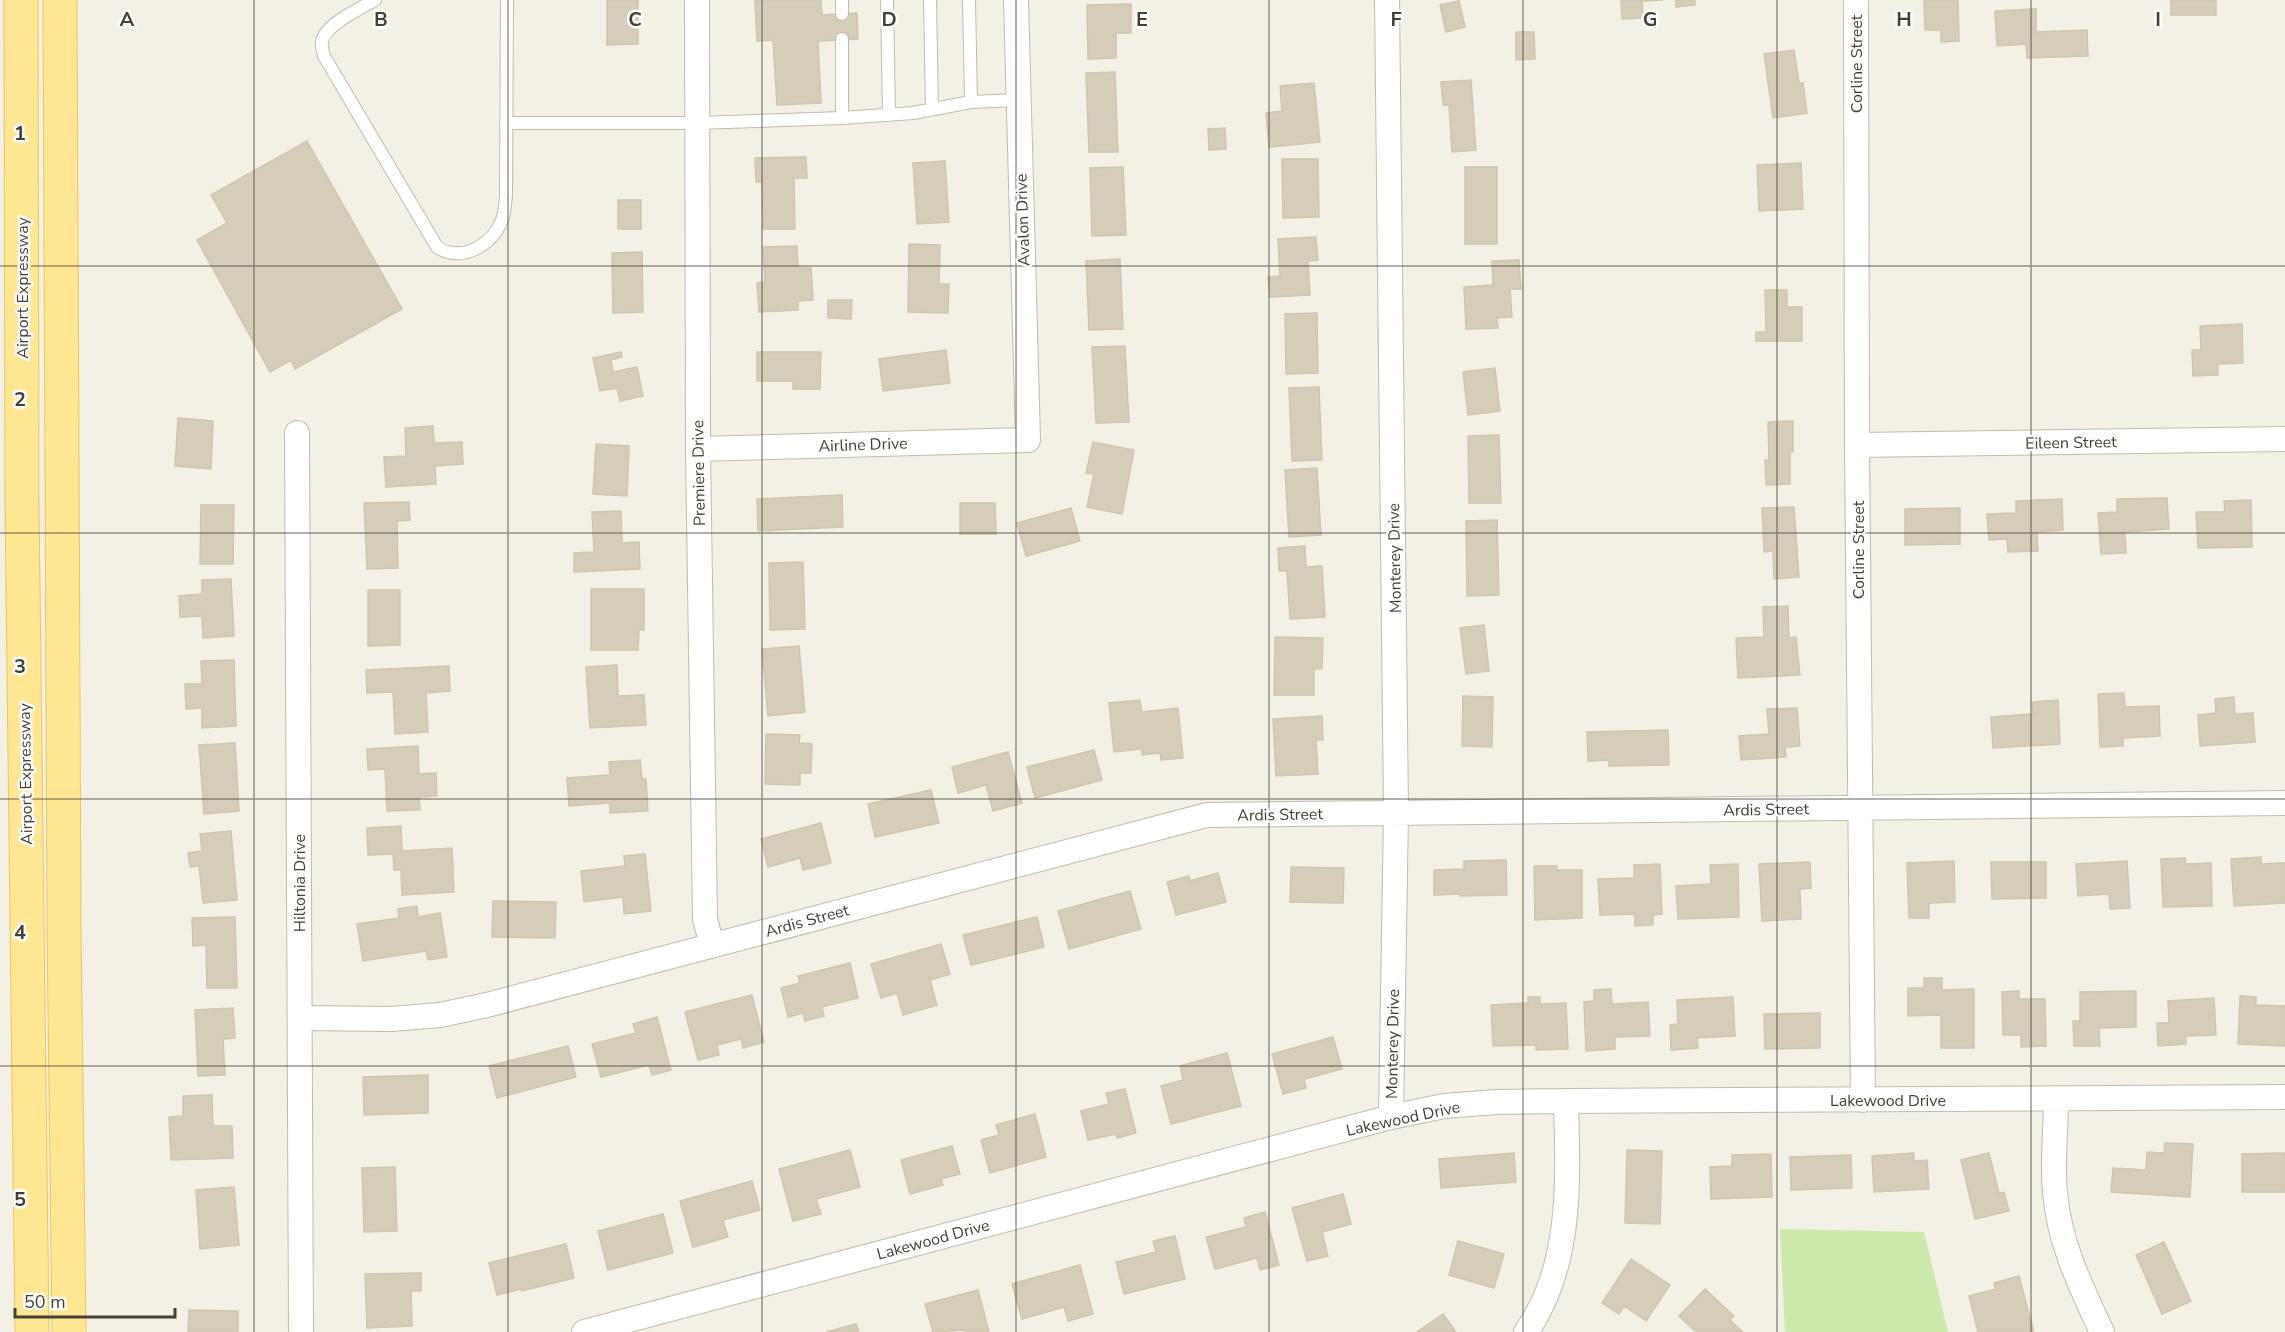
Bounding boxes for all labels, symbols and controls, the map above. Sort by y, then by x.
text: A [120,6,135,33]
text: B [374,6,388,33]
text: C [628,6,642,33]
text: D [881,6,897,33]
text: E [1136,6,1148,33]
text: F [1390,6,1402,33]
text: G [1643,6,1657,33]
text: H [1896,6,1912,33]
text: I [2155,6,2161,33]
street label: Corline Street [1846,14,1868,113]
text: 1 [14,120,26,147]
street label: Avalon Drive [1010,173,1036,267]
street label: Airport Expressway [12,216,34,359]
text: 2 [14,386,26,413]
street label: Premiere Drive [687,420,711,526]
street label: Eileen Street [2025,431,2117,455]
street label: Airline Drive [818,432,908,458]
street label: Corline Street [1848,500,1870,599]
street label: Monterey Drive [1383,503,1407,613]
text: 3 [14,653,26,680]
street label: Airport Expressway [14,702,38,845]
street label: Ardis Street [1723,798,1809,822]
street label: Ardis Street [1237,803,1323,827]
street label: Hiltonia Drive [289,834,311,932]
street label: Ardis Street [763,899,852,943]
text: 4 [14,919,26,946]
street label: Monterey Drive [1381,989,1405,1099]
street label: Lakewood Drive [1830,1090,1946,1112]
street label: Lakewood Drive [1344,1096,1462,1142]
text: 5 [14,1186,26,1213]
street label: Lakewood Drive [874,1214,992,1266]
scale bar [15,1281,176,1319]
text: 50 m [24,1290,66,1314]

